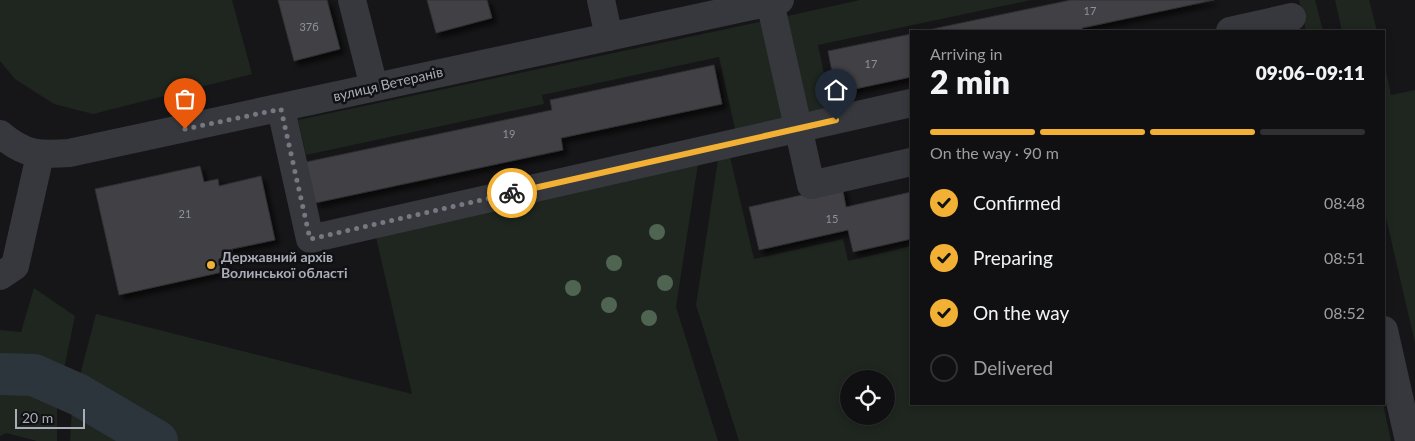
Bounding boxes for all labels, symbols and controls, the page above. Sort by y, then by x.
house number: 17 [1084,4,1096,17]
house number: 37б [299,20,319,33]
text: Arriving in [930,44,1003,63]
house number: 17 [865,57,877,70]
text: 09:06–09:11 [1256,61,1365,84]
text: 2 min [930,62,1010,101]
street label: вулиця Ветеранів [331,63,444,104]
pin [815,69,857,120]
icon: home [822,76,850,104]
pin [164,78,206,129]
icon: bag [171,85,199,113]
house number: 19 [503,127,515,140]
text: On the way · 90 m [930,143,1059,162]
courier [487,168,537,218]
icon: bike [498,179,526,207]
icon: check [930,189,958,217]
text: Confirmed [973,191,1061,214]
text: 08:48 [1324,193,1365,212]
house number: 21 [179,207,191,220]
house number: 15 [826,212,838,225]
icon: check [930,244,958,272]
text: Preparing [973,246,1053,269]
place label: Державний архів Волинської області [221,248,347,281]
text: 08:51 [1324,248,1365,267]
marker: Державний архів Волинської області [205,259,217,271]
icon: check [930,299,958,327]
text: On the way [973,301,1069,324]
text: 08:52 [1324,303,1365,322]
text: Delivered [973,356,1053,379]
map controls [840,370,895,425]
button: locate [840,370,895,425]
scale bar [15,406,85,429]
text: 20 m [22,409,53,426]

